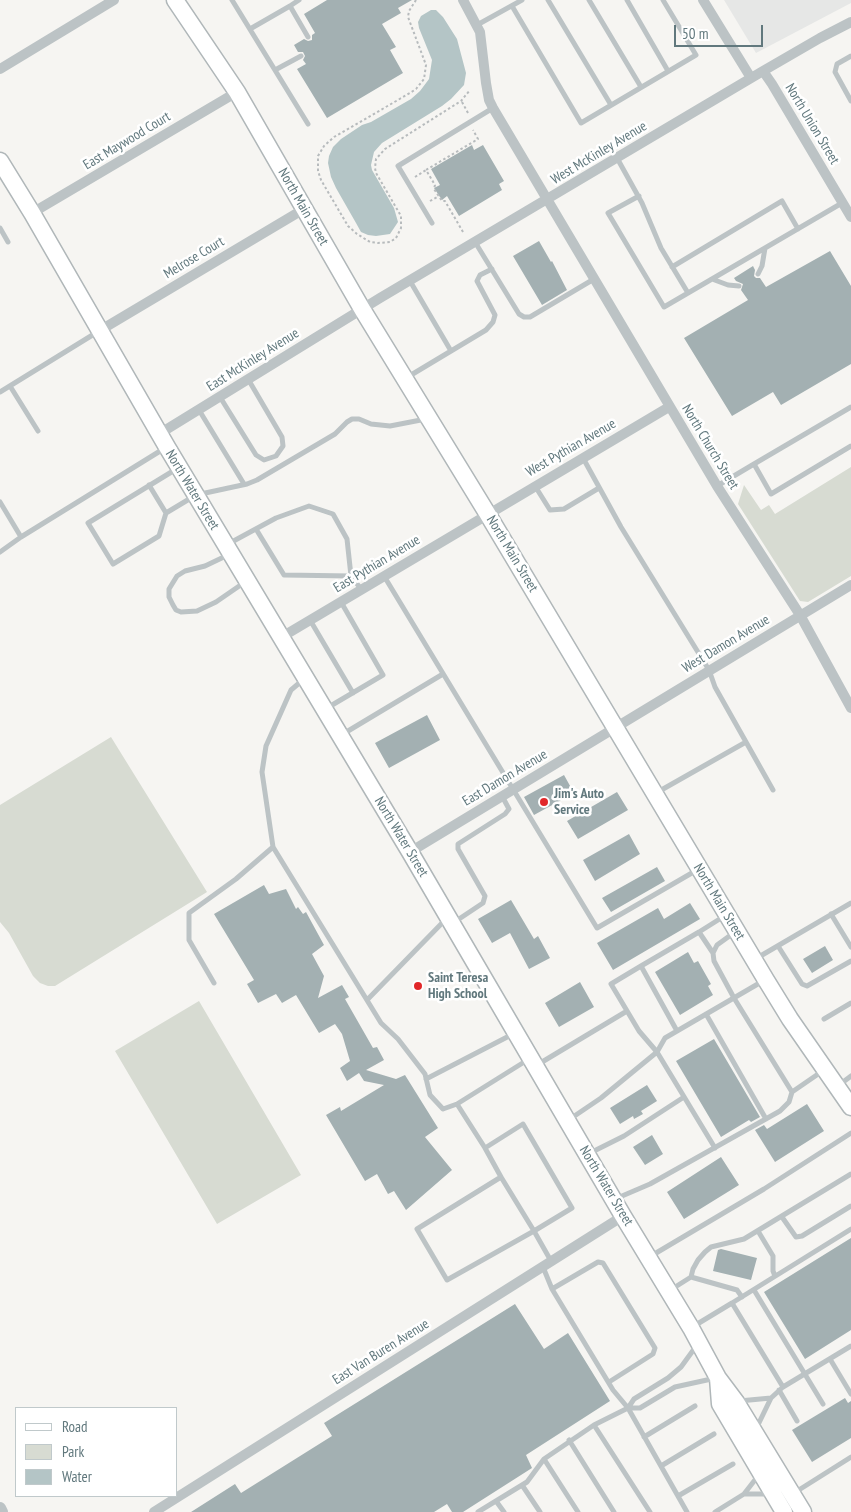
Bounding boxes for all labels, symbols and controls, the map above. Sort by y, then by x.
scale bar [676,15,765,47]
text: 50 m [682,24,708,43]
street label: North Union Street [781,81,843,167]
street label: East Maywood Court [80,108,174,174]
street label: West McKinley Avenue [548,118,650,188]
street label: North Main Street [274,165,332,249]
street label: Melrose Court [161,233,227,283]
street label: East McKinley Avenue [204,325,302,395]
street label: North Church Street [678,401,742,493]
street label: West Pythian Avenue [523,415,619,481]
street label: North Water Street [161,447,223,533]
street label: North Main Street [483,513,541,595]
street label: East Pythian Avenue [331,532,423,596]
street label: West Damon Avenue [679,611,773,677]
street label: East Damon Avenue [460,746,550,810]
place label: Jim's Auto Service [554,786,604,819]
street label: North Water Street [370,794,432,880]
marker: Jim's Auto Service [538,796,550,808]
street label: North Main Street [690,861,748,943]
place label: Saint Teresa High School [428,970,488,1002]
marker: Saint Teresa High School [412,980,424,992]
street label: North Water Street [575,1143,637,1229]
street label: East Van Buren Avenue [330,1316,432,1388]
legend [15,1407,178,1497]
text: Road [62,1417,88,1436]
text: Park [62,1442,84,1461]
text: Water [62,1467,92,1486]

